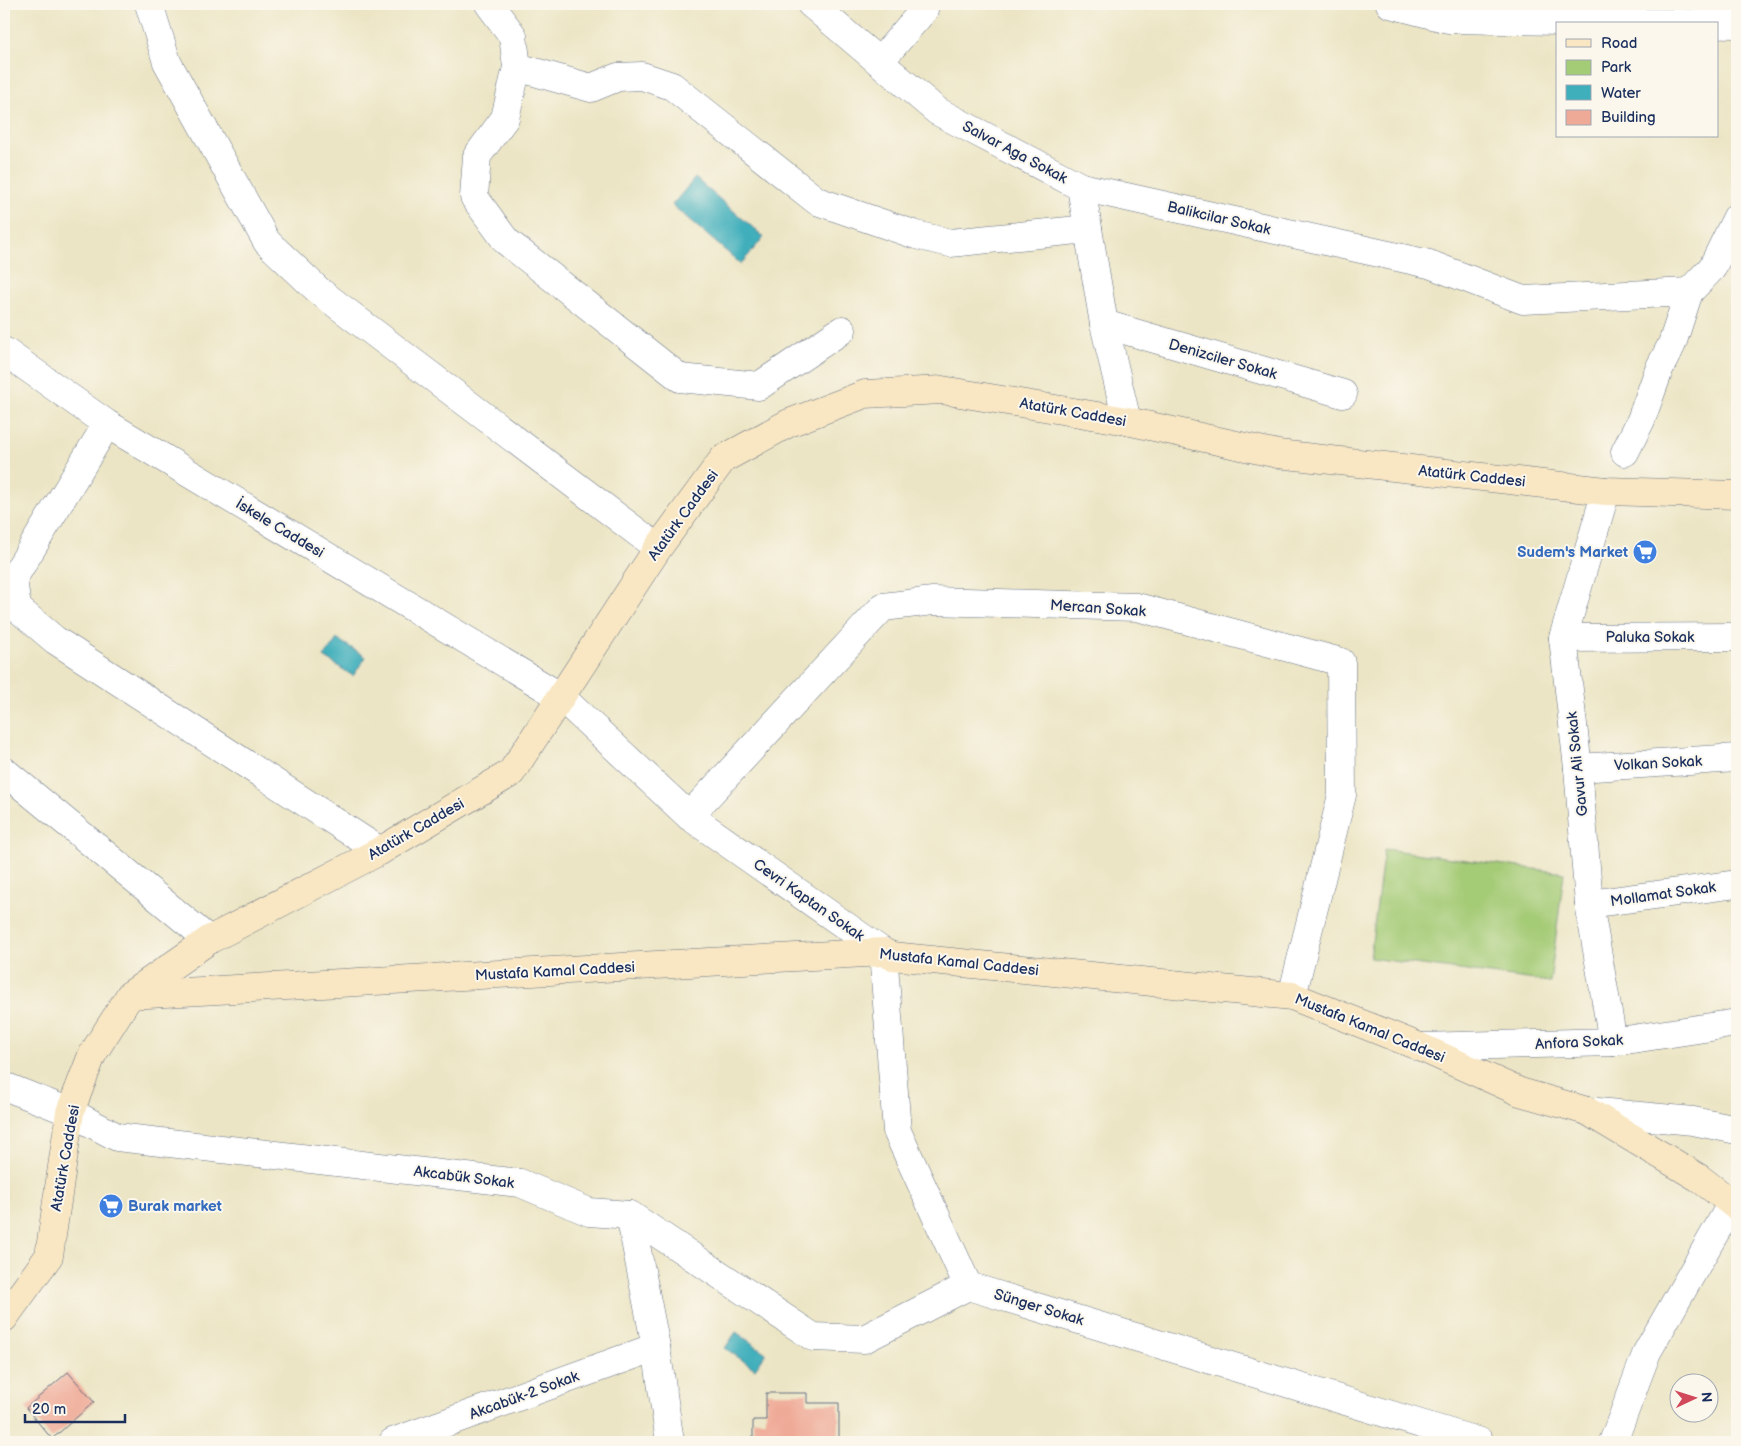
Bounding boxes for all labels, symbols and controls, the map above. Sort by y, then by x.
legend [1556,22,1718,138]
text: Road [1601,34,1637,53]
text: Park [1601,58,1632,77]
text: Water [1601,84,1641,103]
text: Building [1601,108,1656,127]
street label: Salvar Aga Sokak [959,117,1071,188]
street label: Balikcilar Sokak [1165,197,1273,240]
street label: Denizciler Sokak [1166,335,1280,384]
street label: Atatürk Caddesi [1018,394,1128,431]
street label: Atatürk Caddesi [1417,461,1527,492]
street label: Atatürk Caddesi [644,466,723,564]
street label: İskele Caddesi [232,495,328,562]
supermarket icon: Sudem's Market [1632,539,1658,565]
place label: Sudem's Market [1517,543,1628,562]
street label: Mercan Sokak [1049,596,1147,621]
street label: Paluka Sokak [1606,628,1695,647]
street label: Gavur Ali Sokak [1562,710,1592,817]
street label: Volkan Sokak [1613,752,1703,775]
street label: Atatürk Caddesi [365,794,468,865]
street label: Cevri Kaptan Sokak [749,855,869,946]
street label: Mollamat Sokak [1609,878,1718,911]
street label: Mustafa Kamal Caddesi [878,945,1040,980]
street label: Mustafa Kamal Caddesi [474,958,636,985]
street label: Mustafa Kamal Caddesi [1292,990,1448,1067]
street label: Anfora Sokak [1534,1031,1624,1054]
street label: Atatürk Caddesi [47,1103,84,1213]
street label: Akcabük Sokak [413,1162,516,1193]
supermarket icon: Burak market [98,1193,124,1219]
place label: Burak market [128,1197,222,1216]
street label: Sünger Sokak [991,1285,1087,1330]
street label: Akcabük-2 Sokak [467,1367,582,1424]
north arrow [1668,1374,1718,1424]
scale bar [25,1391,125,1423]
text: N [1698,1391,1715,1403]
text: 20 m [32,1400,66,1419]

